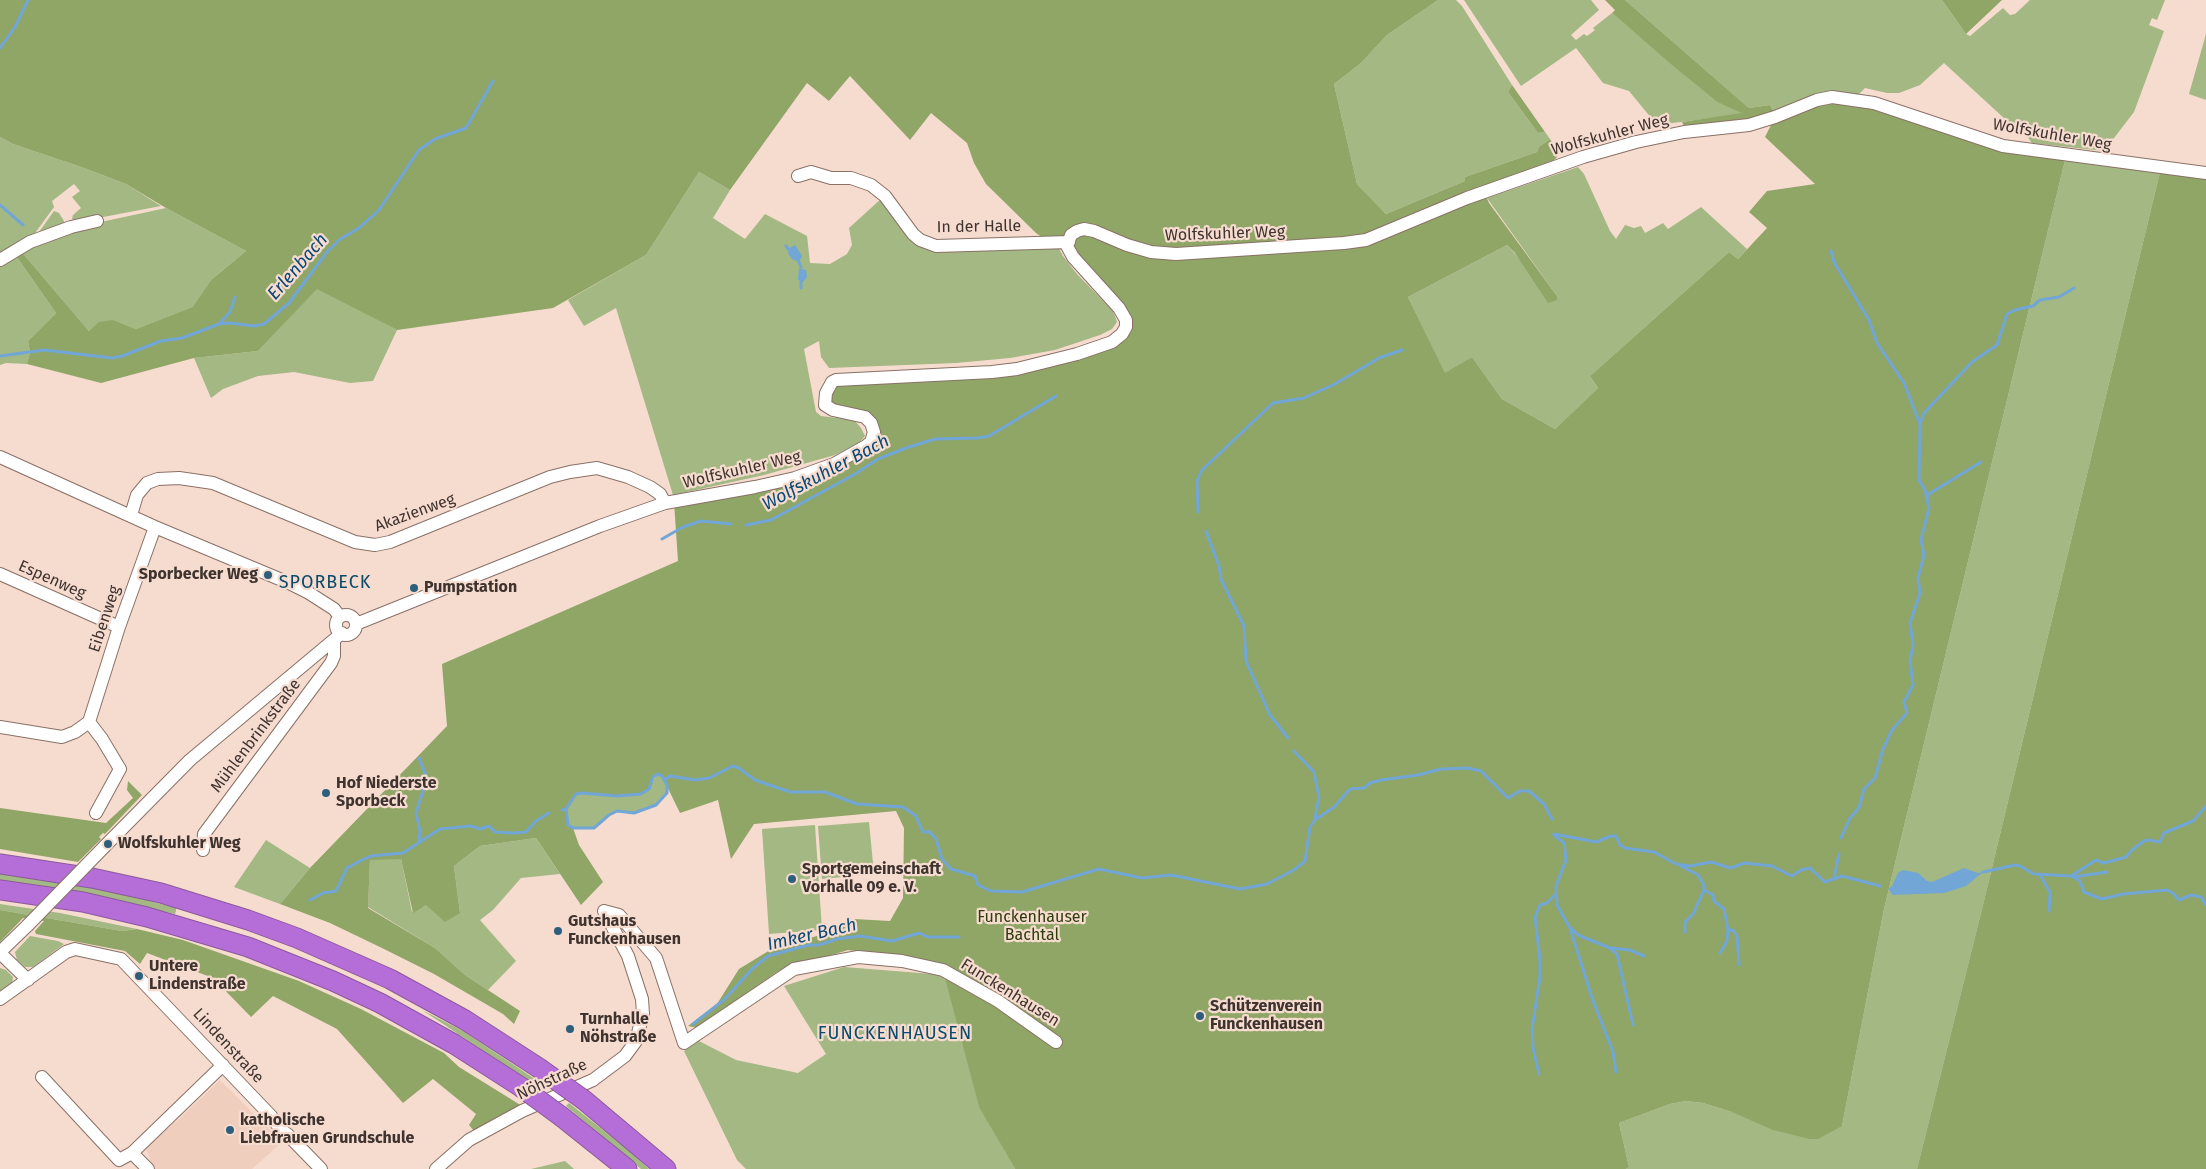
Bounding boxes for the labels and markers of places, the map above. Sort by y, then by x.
place label: Sporbecker Weg [139,565,258,585]
marker: Sporbecker Weg [262,569,274,581]
place label: Pumpstation [424,578,517,598]
marker: Pumpstation [408,582,420,594]
place label: Hof Niederste Sporbeck [336,774,437,812]
marker: Hof Niederste Sporbeck [320,787,332,799]
place label: Wolfskuhler Weg [118,834,241,854]
marker: Wolfskuhler Weg [102,838,114,850]
place label: Sportgemeinschaft Vorhalle 09 e. V. [802,860,941,898]
marker: Sportgemeinschaft Vorhalle 09 e. V. [786,873,798,885]
place label: Gutshaus Funckenhausen [568,912,681,950]
marker: Gutshaus Funckenhausen [552,925,564,937]
place label: Untere Lindenstraße [149,957,246,995]
marker: Untere Lindenstraße [133,970,145,982]
place label: Schützenverein Funckenhausen [1210,997,1323,1035]
place label: Turnhalle Nöhstraße [580,1010,656,1048]
marker: Schützenverein Funckenhausen [1194,1010,1206,1022]
marker: Turnhalle Nöhstraße [564,1023,576,1035]
place label: katholische Liebfrauen Grundschule [240,1111,414,1149]
marker: katholische Liebfrauen Grundschule [224,1124,236,1136]

